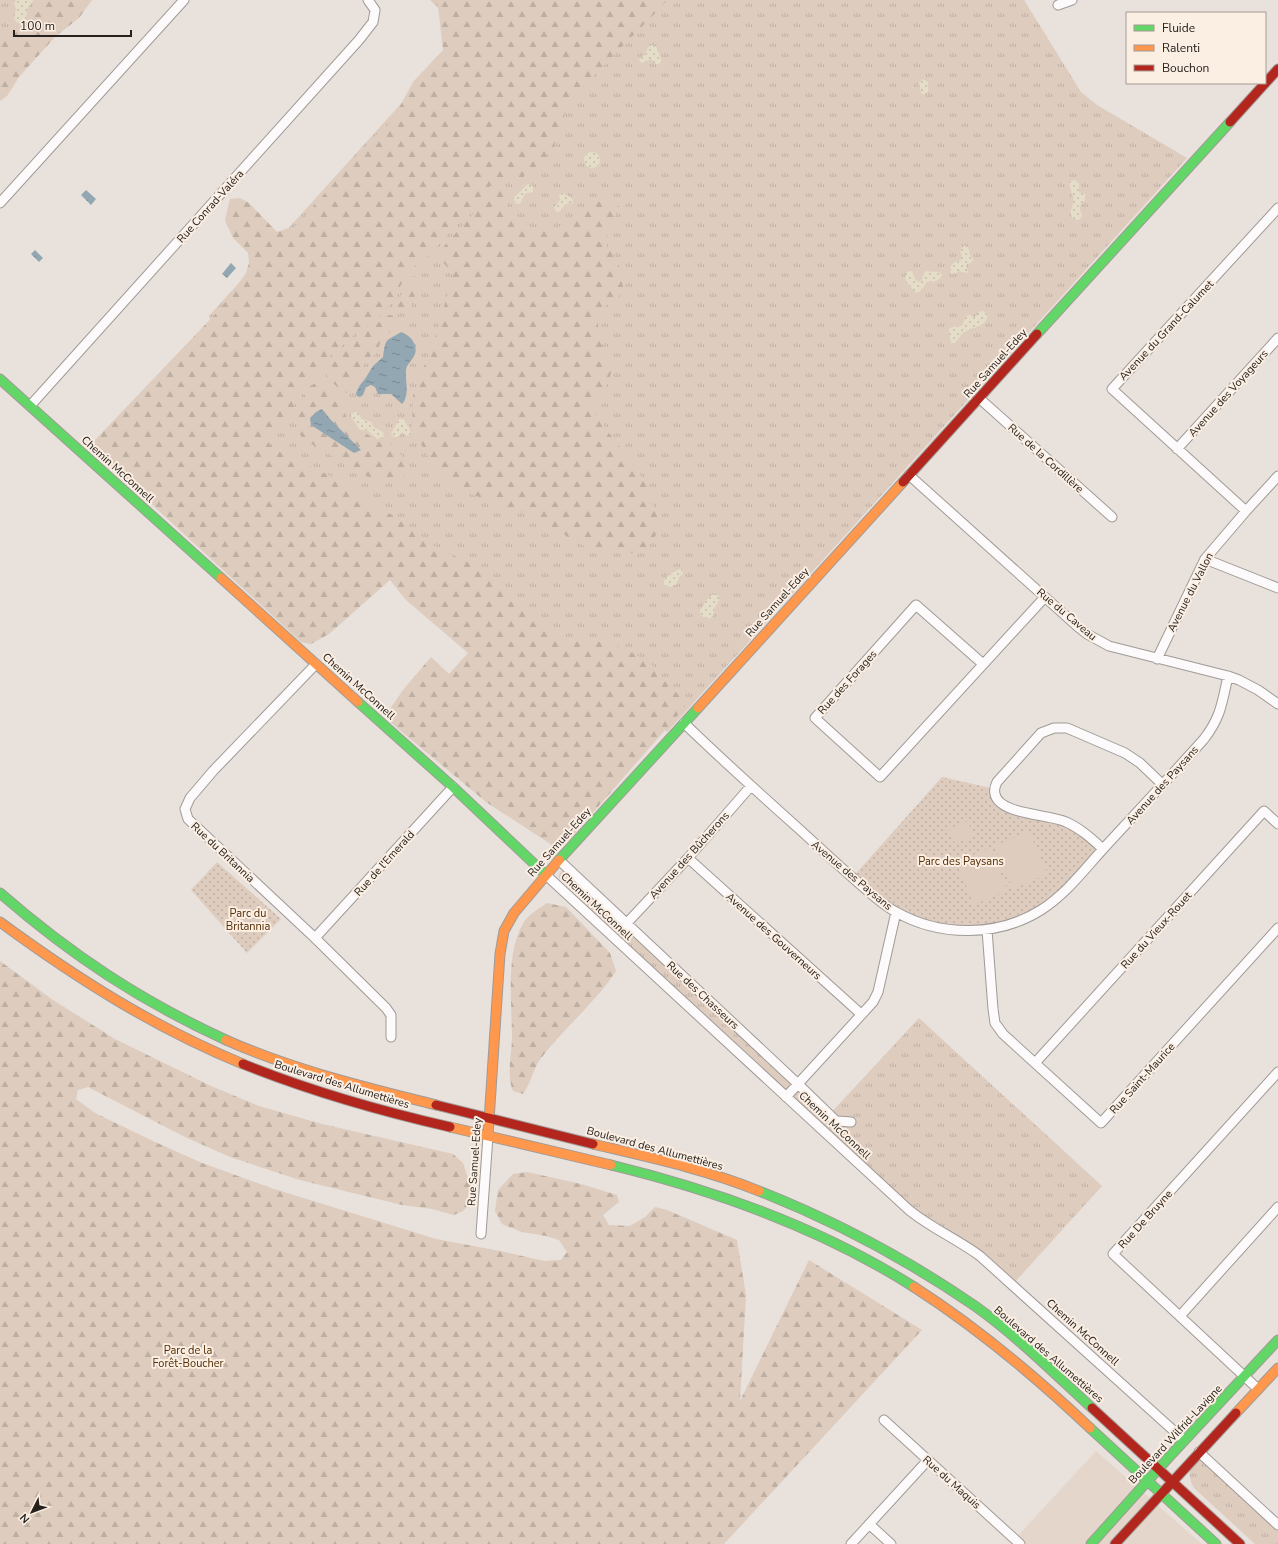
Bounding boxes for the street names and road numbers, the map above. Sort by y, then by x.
street label: Rue Conrad-Valéra [174,166,247,246]
street label: Avenue du Grand-Calumet [1116,277,1217,384]
street label: Rue Samuel-Edey [960,325,1031,401]
street label: Avenue des Voyageurs [1185,346,1272,440]
street label: Rue de la Cordillère [1005,420,1087,497]
street label: Chemin McConnell [78,433,158,507]
street label: Avenue du Vallon [1164,550,1217,635]
street label: Rue Samuel-Edey [742,564,813,640]
street label: Rue du Caveau [1033,585,1100,644]
street label: Rue des Forages [814,647,880,718]
street label: Chemin McConnell [319,650,399,724]
street label: Avenue des Paysans [1123,743,1202,828]
street label: Rue Samuel-Edey [524,804,595,880]
street label: Avenue des Bûcherons [646,808,733,902]
street label: Rue du Britannia [188,819,258,886]
street label: Rue de l'Emerald [351,827,418,899]
street label: Avenue des Paysans [808,837,895,914]
street label: Chemin McConnell [558,869,636,944]
street label: Rue du Vieux-Rouet [1118,888,1195,972]
street label: Avenue des Gouverneurs [723,889,825,983]
street label: Rue des Chasseurs [663,958,742,1033]
street label: Rue Saint-Maurice [1106,1039,1178,1117]
street label: Boulevard des Allumettières [272,1057,411,1112]
street label: Chemin McConnell [796,1088,874,1163]
street label: Rue Samuel-Edey [464,1117,485,1207]
street label: Boulevard des Allumettières [585,1123,725,1174]
street label: Rue De Bruyne [1115,1187,1176,1252]
street label: Chemin McConnell [1043,1296,1123,1370]
street label: Boulevard des Allumettières [991,1303,1107,1406]
street label: Boulevard Wilfrid-Lavigne [1125,1381,1226,1487]
street label: Rue du Maquis [919,1452,984,1512]

